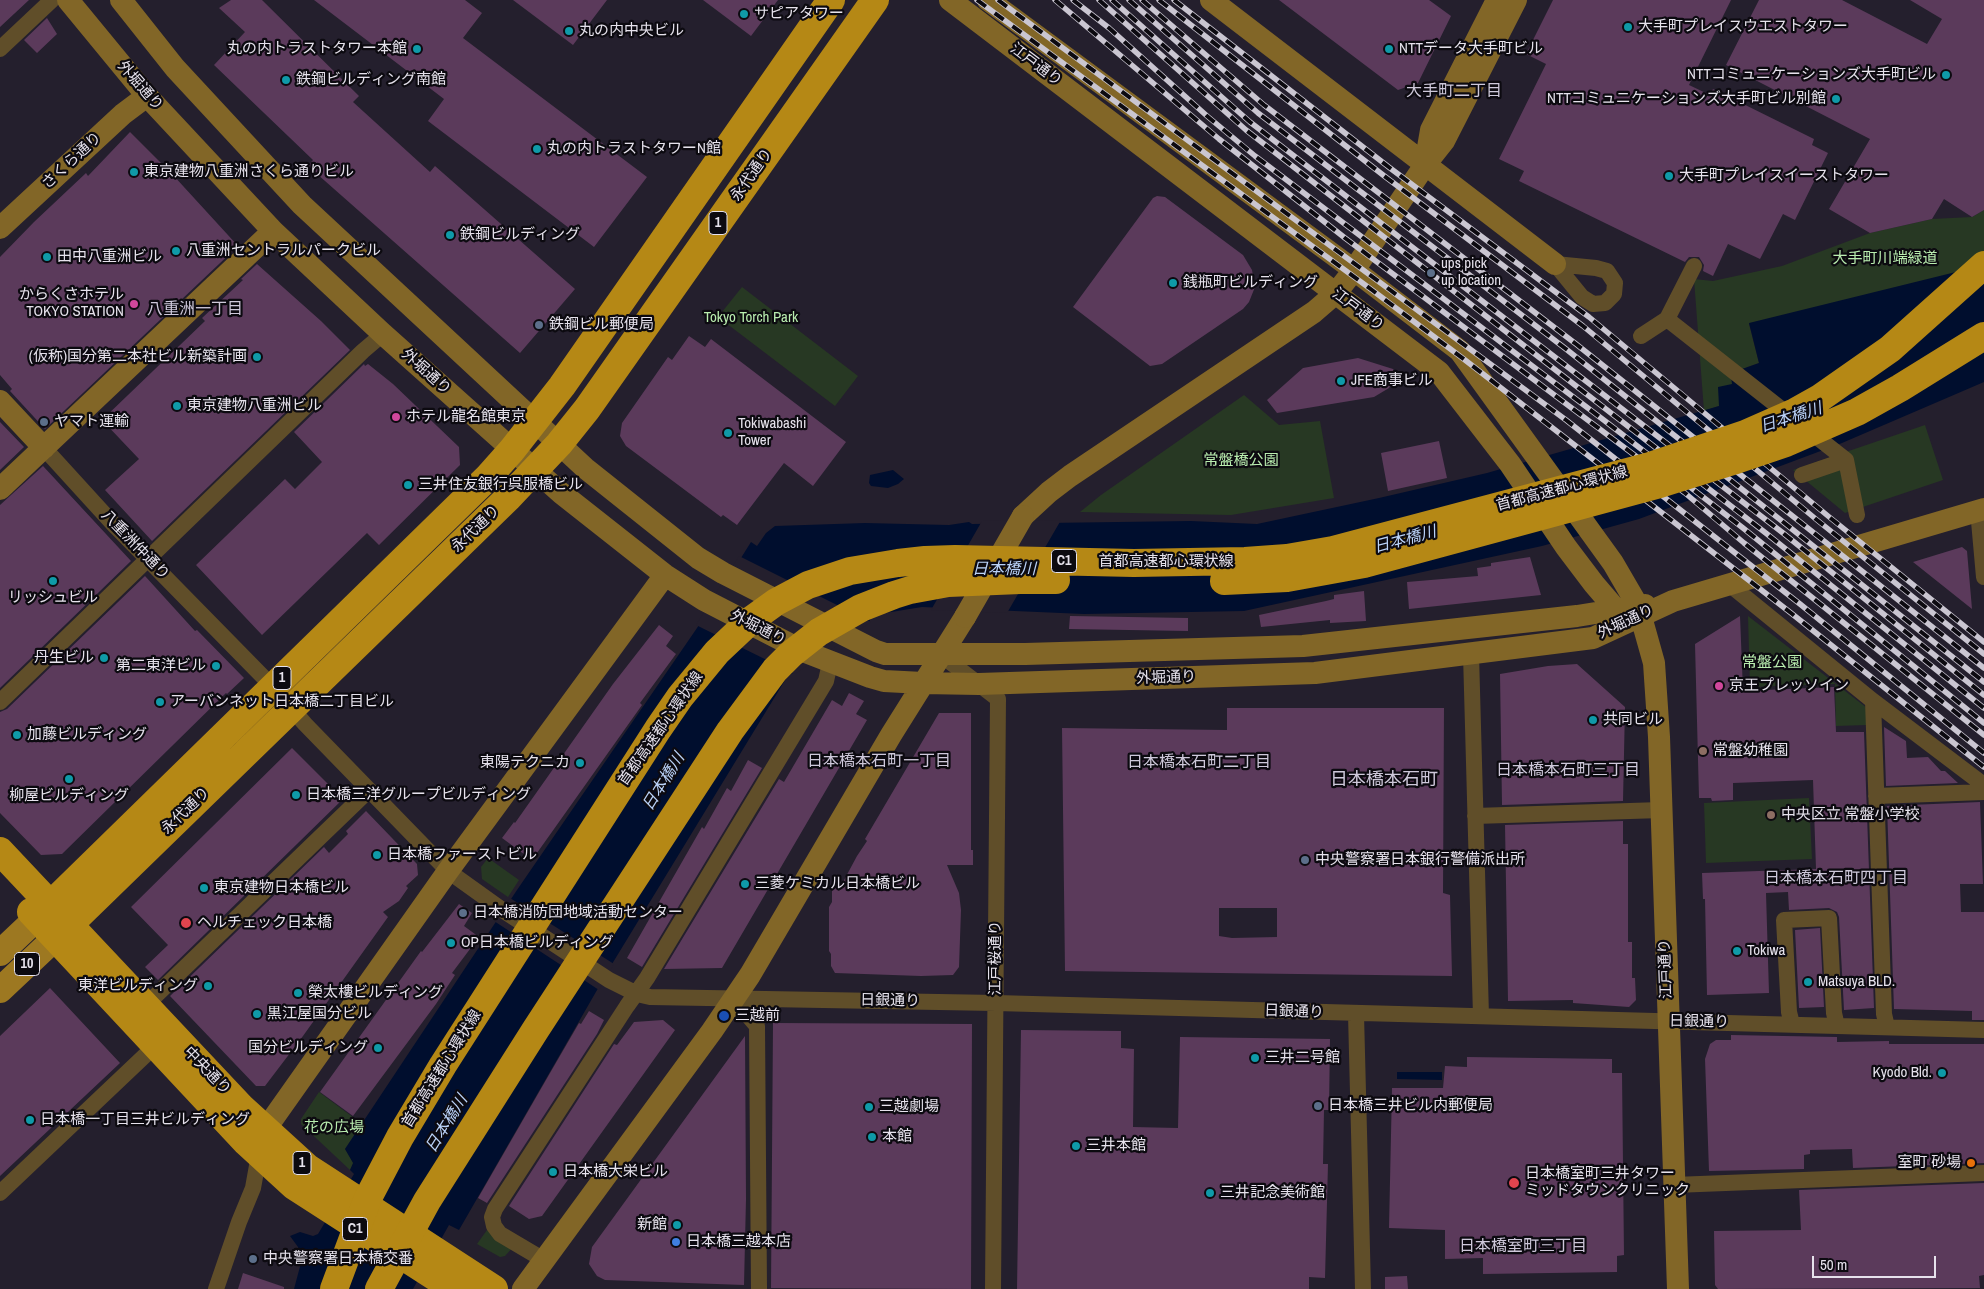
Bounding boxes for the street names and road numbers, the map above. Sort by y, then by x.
street label: 江戸通り [1007,40,1065,90]
street label: 外堀通り [114,57,166,115]
street label: さくら通り [38,129,106,193]
street label: 永代通り [727,145,777,205]
road number: 1 [709,212,727,234]
street label: 江戸通り [1329,285,1387,335]
street label: 外堀通り [398,345,454,399]
street label: 首都高速都心環状線 [1494,463,1630,515]
street label: 永代通り [448,502,504,556]
street label: 八重洲仲通り [97,506,173,584]
road number: C1 [1052,550,1076,572]
street label: 首都高速都心環状線 [1099,553,1233,571]
street label: 外堀通り [1595,601,1657,643]
street label: 外堀通り [727,606,789,650]
road number: 1 [273,666,291,690]
street label: 外堀通り [1136,668,1196,688]
street label: 首都高速都心環状線 [615,669,707,789]
street label: 永代通り [158,784,214,838]
street label: 江戸桜通り [987,921,1005,995]
street label: 江戸通り [1656,939,1676,999]
road number: 10 [15,952,40,976]
street label: 日銀通り [860,991,920,1011]
street label: 日銀通り [1264,1002,1324,1022]
street label: 首都高速都心環状線 [399,1007,485,1131]
street label: 日銀通り [1669,1012,1729,1032]
street label: 中央通り [180,1043,234,1099]
road number: 1 [293,1152,311,1174]
road number: C1 [342,1218,368,1240]

